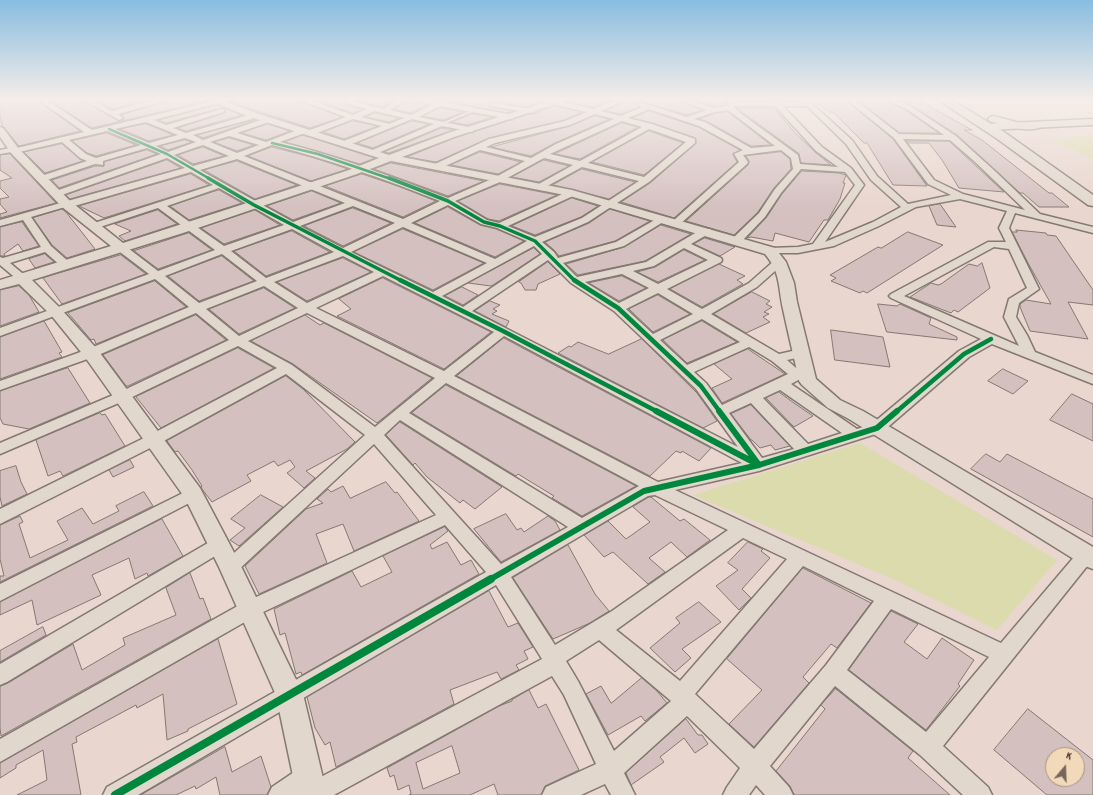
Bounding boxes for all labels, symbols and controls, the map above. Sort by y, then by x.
north arrow [1045,747,1085,787]
text: K [1064,748,1074,765]

